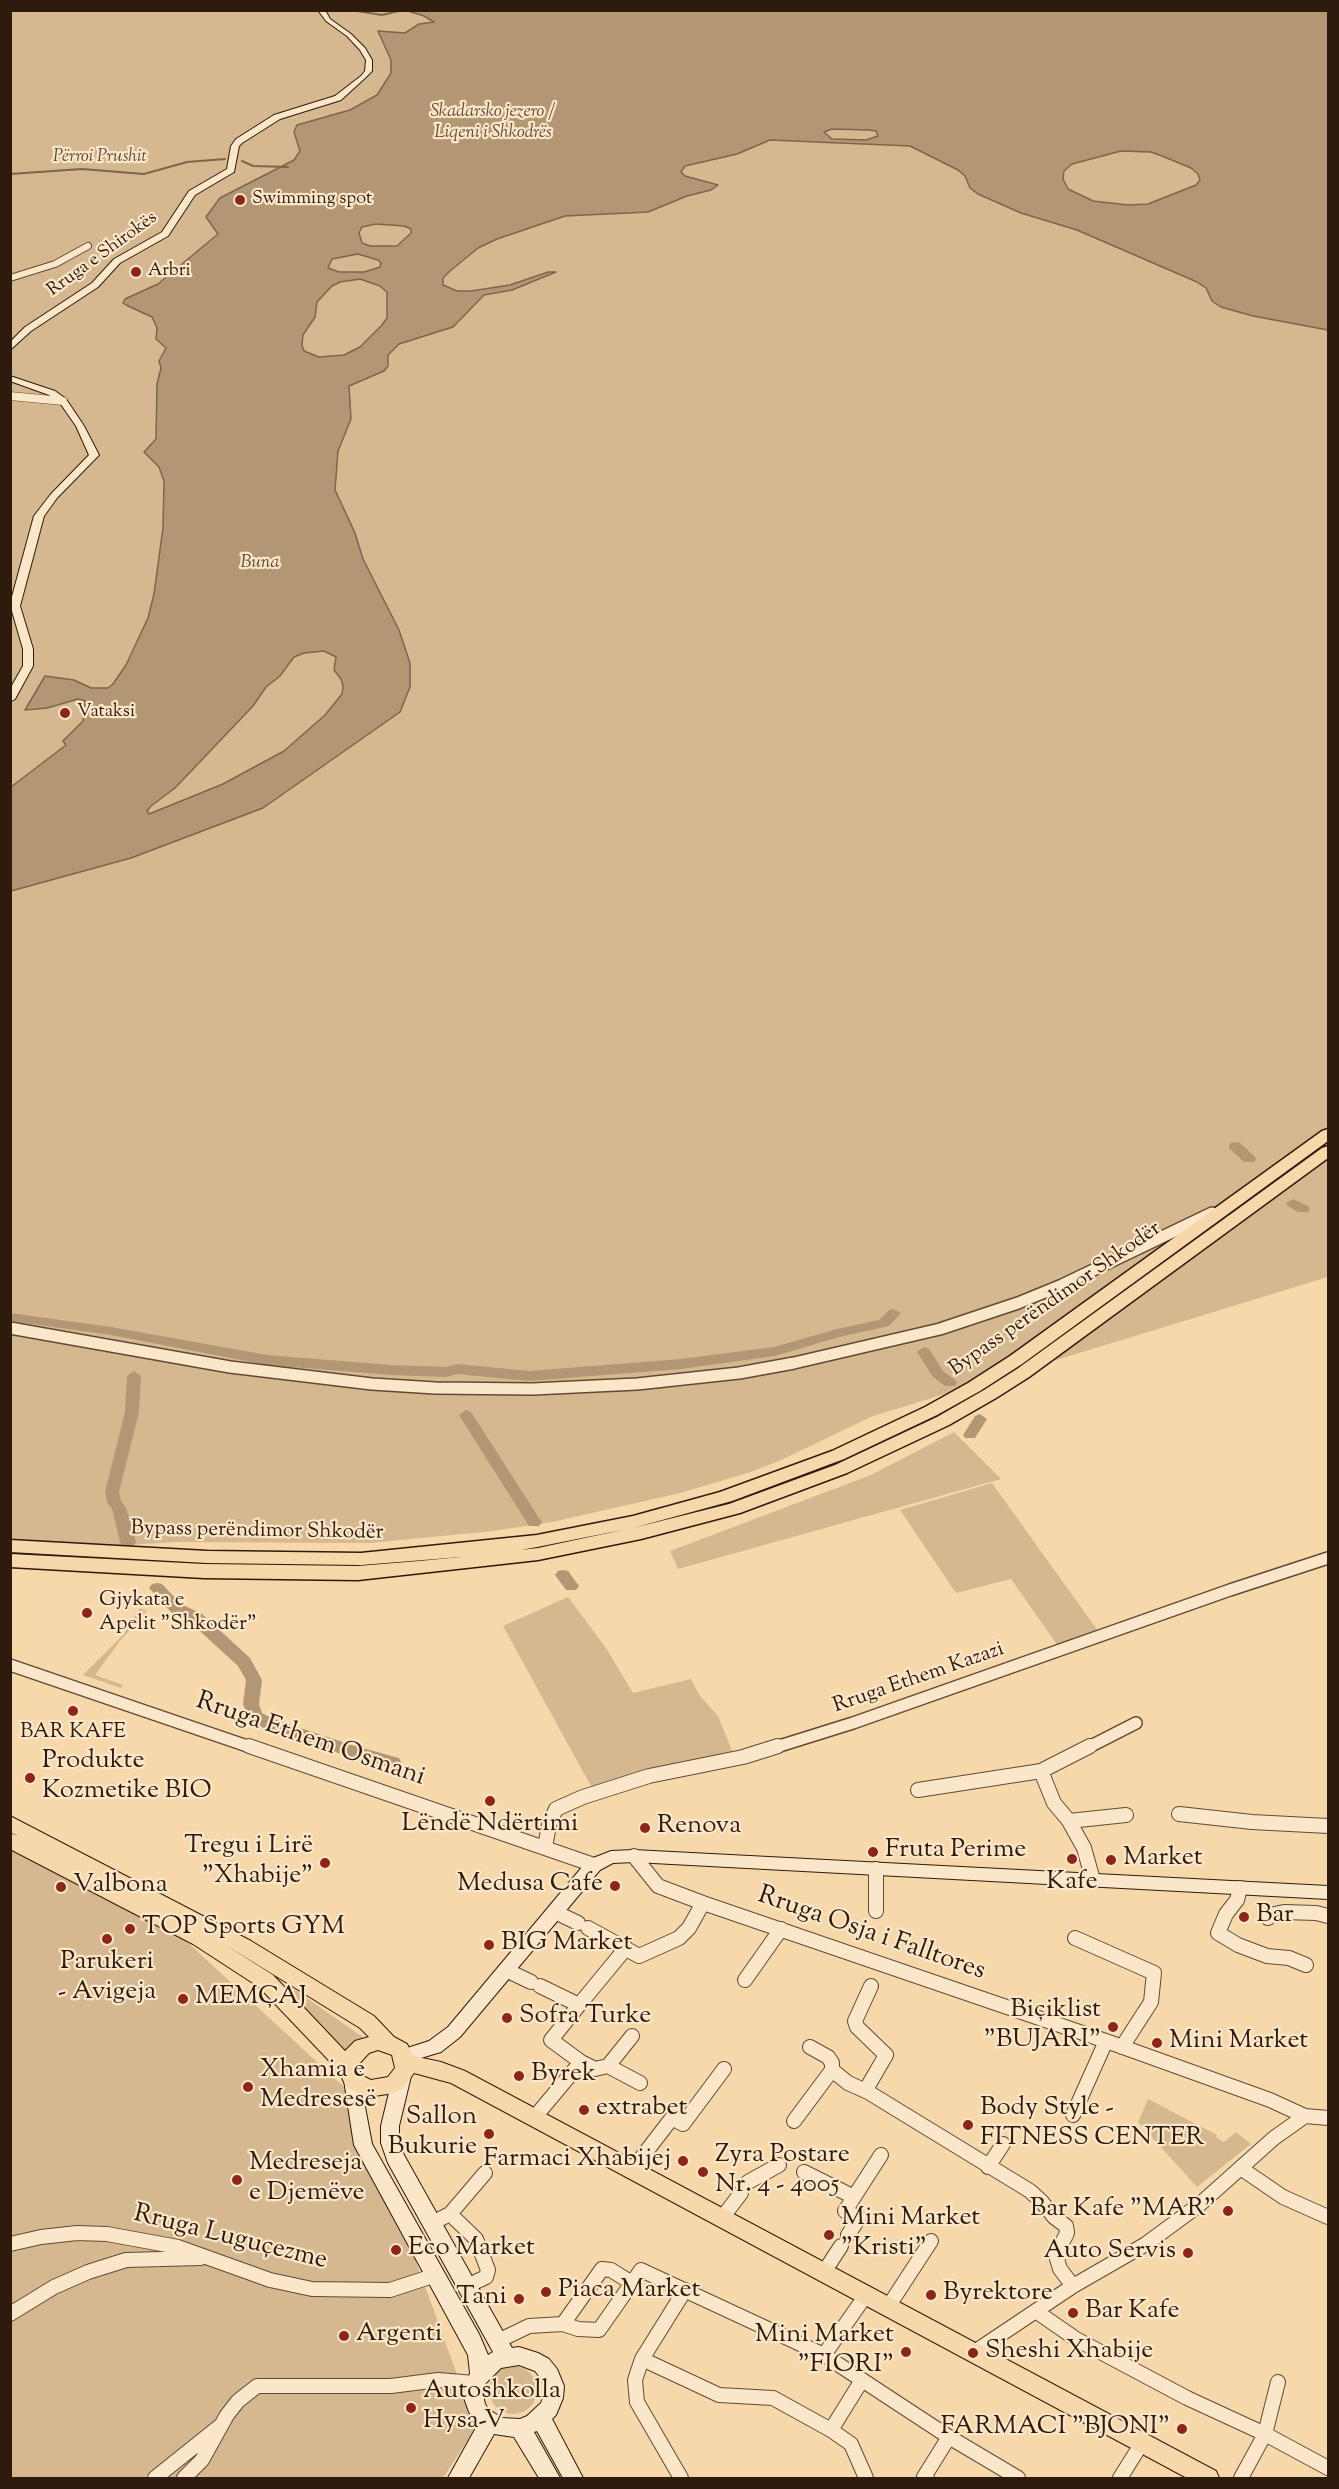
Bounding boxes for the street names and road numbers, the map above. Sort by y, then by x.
street label: Rruga e Shirokës [44,208,162,302]
street label: Bypass perëndimor Shkodër [945,1217,1167,1383]
street label: Bypass perëndimor Shkodër [130,1517,384,1547]
street label: Rruga Ethem Kazazi [830,1638,1008,1720]
street label: Rruga Ethem Osmani [191,1687,429,1795]
street label: Rruga Osja i Falltores [753,1881,989,1989]
street label: Rruga Luguçezme [130,2200,330,2278]

